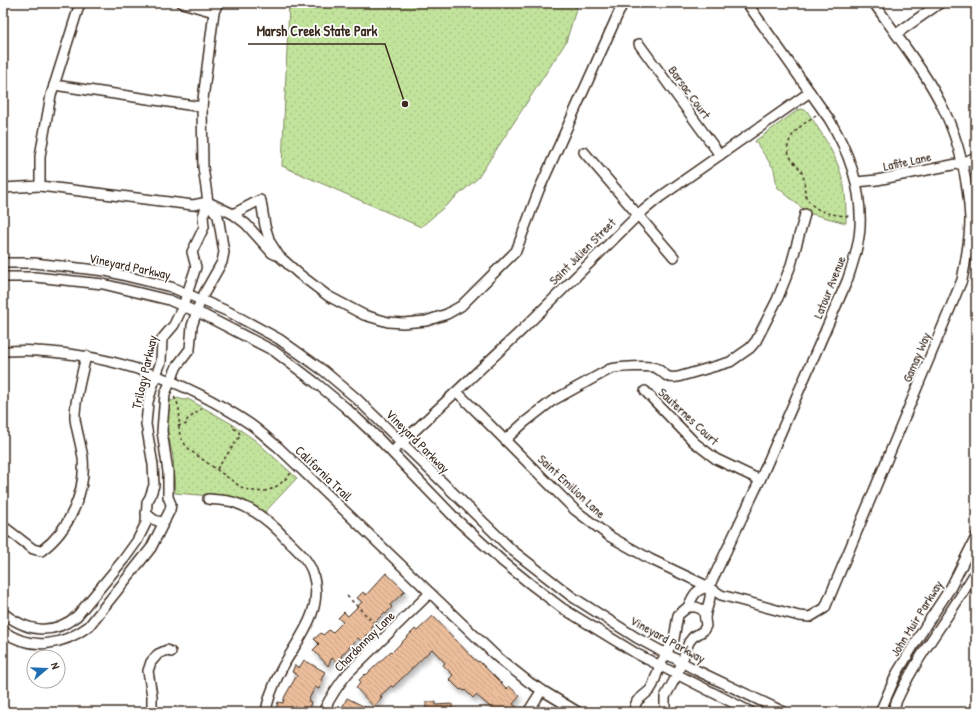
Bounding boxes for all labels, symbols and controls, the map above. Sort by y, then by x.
callout: Marsh Creek State Park [248,18,385,44]
text: Marsh Creek State Park [257,21,378,40]
street label: Barsac Court [665,62,716,123]
street label: Lafite Lane [881,147,933,175]
street label: Saint Julien Street [545,213,620,288]
street label: Vineyard Parkway [87,249,173,284]
street label: Latour Avenue [808,253,850,321]
street label: Gamay Way [897,329,935,385]
street label: Trilogy Parkway [127,333,161,411]
street label: Sauternes Court [655,383,724,449]
street label: Vineyard Parkway [382,405,454,477]
street label: California Trail [292,441,357,505]
street label: Saint Emilion Lane [534,450,610,522]
street label: John Muir Parkway [885,576,947,659]
street label: Chardonnay Lane [330,607,398,675]
street label: Vineyard Parkway [627,611,709,667]
north arrow [26,649,66,689]
text: N [48,661,63,671]

